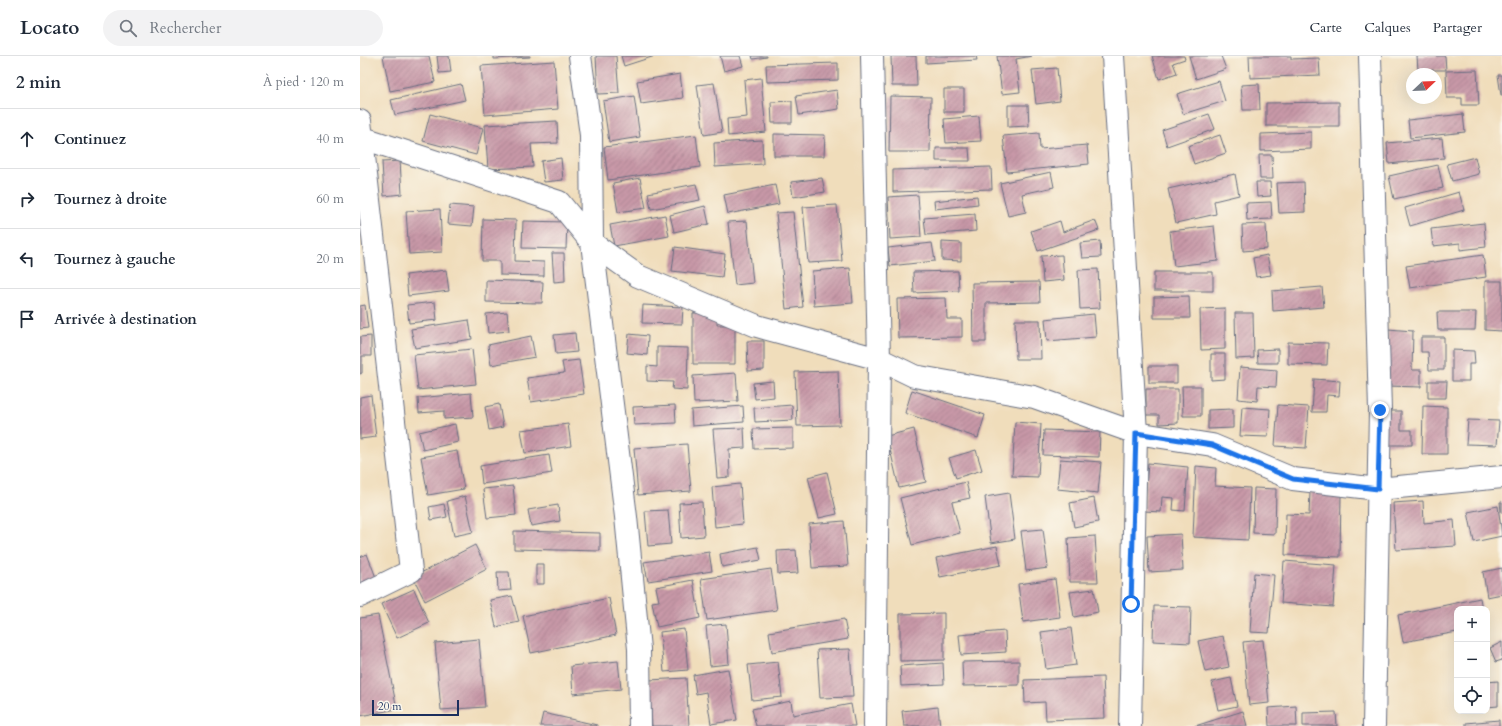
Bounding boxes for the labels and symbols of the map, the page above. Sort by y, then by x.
north arrow [1406,68,1442,104]
route end [1371,401,1389,419]
route start [1122,595,1140,613]
scale bar [372,698,459,717]

